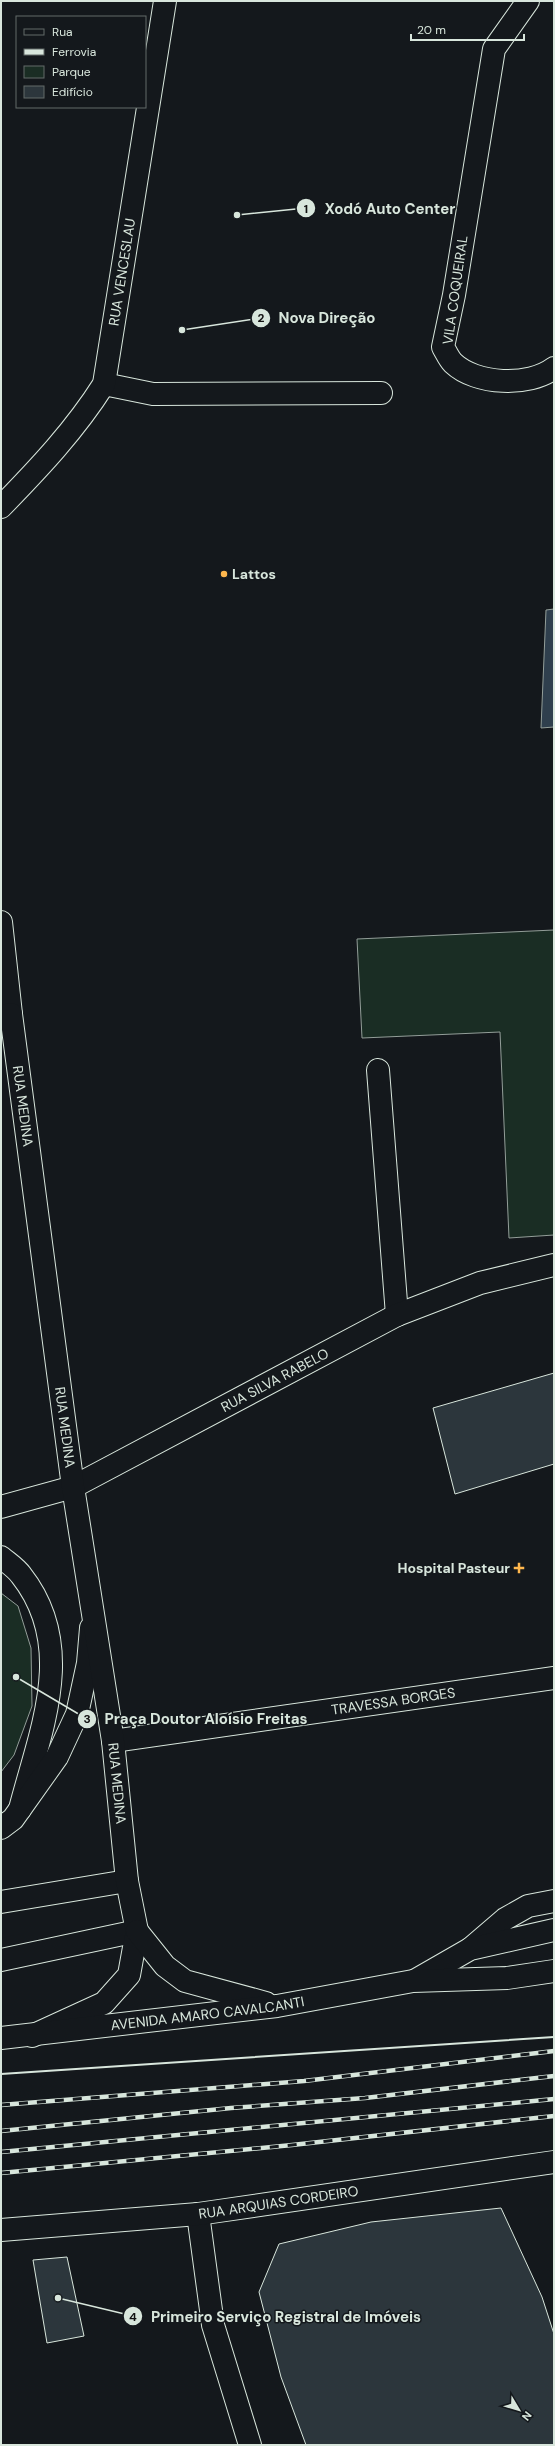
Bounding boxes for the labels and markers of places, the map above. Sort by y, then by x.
callout: Xodó Auto Center [296,195,463,222]
callout: Nova Direção [251,304,384,331]
place label: Lattos [232,565,276,583]
marker: Lattos [219,569,229,579]
place label: Hospital Pasteur [397,1559,510,1577]
marker: Hospital Pasteur [513,1562,525,1574]
callout: Praça Doutor Aloísio Freitas [77,1706,316,1733]
callout: Primeiro Serviço Registral de Imóveis [123,2303,430,2330]

